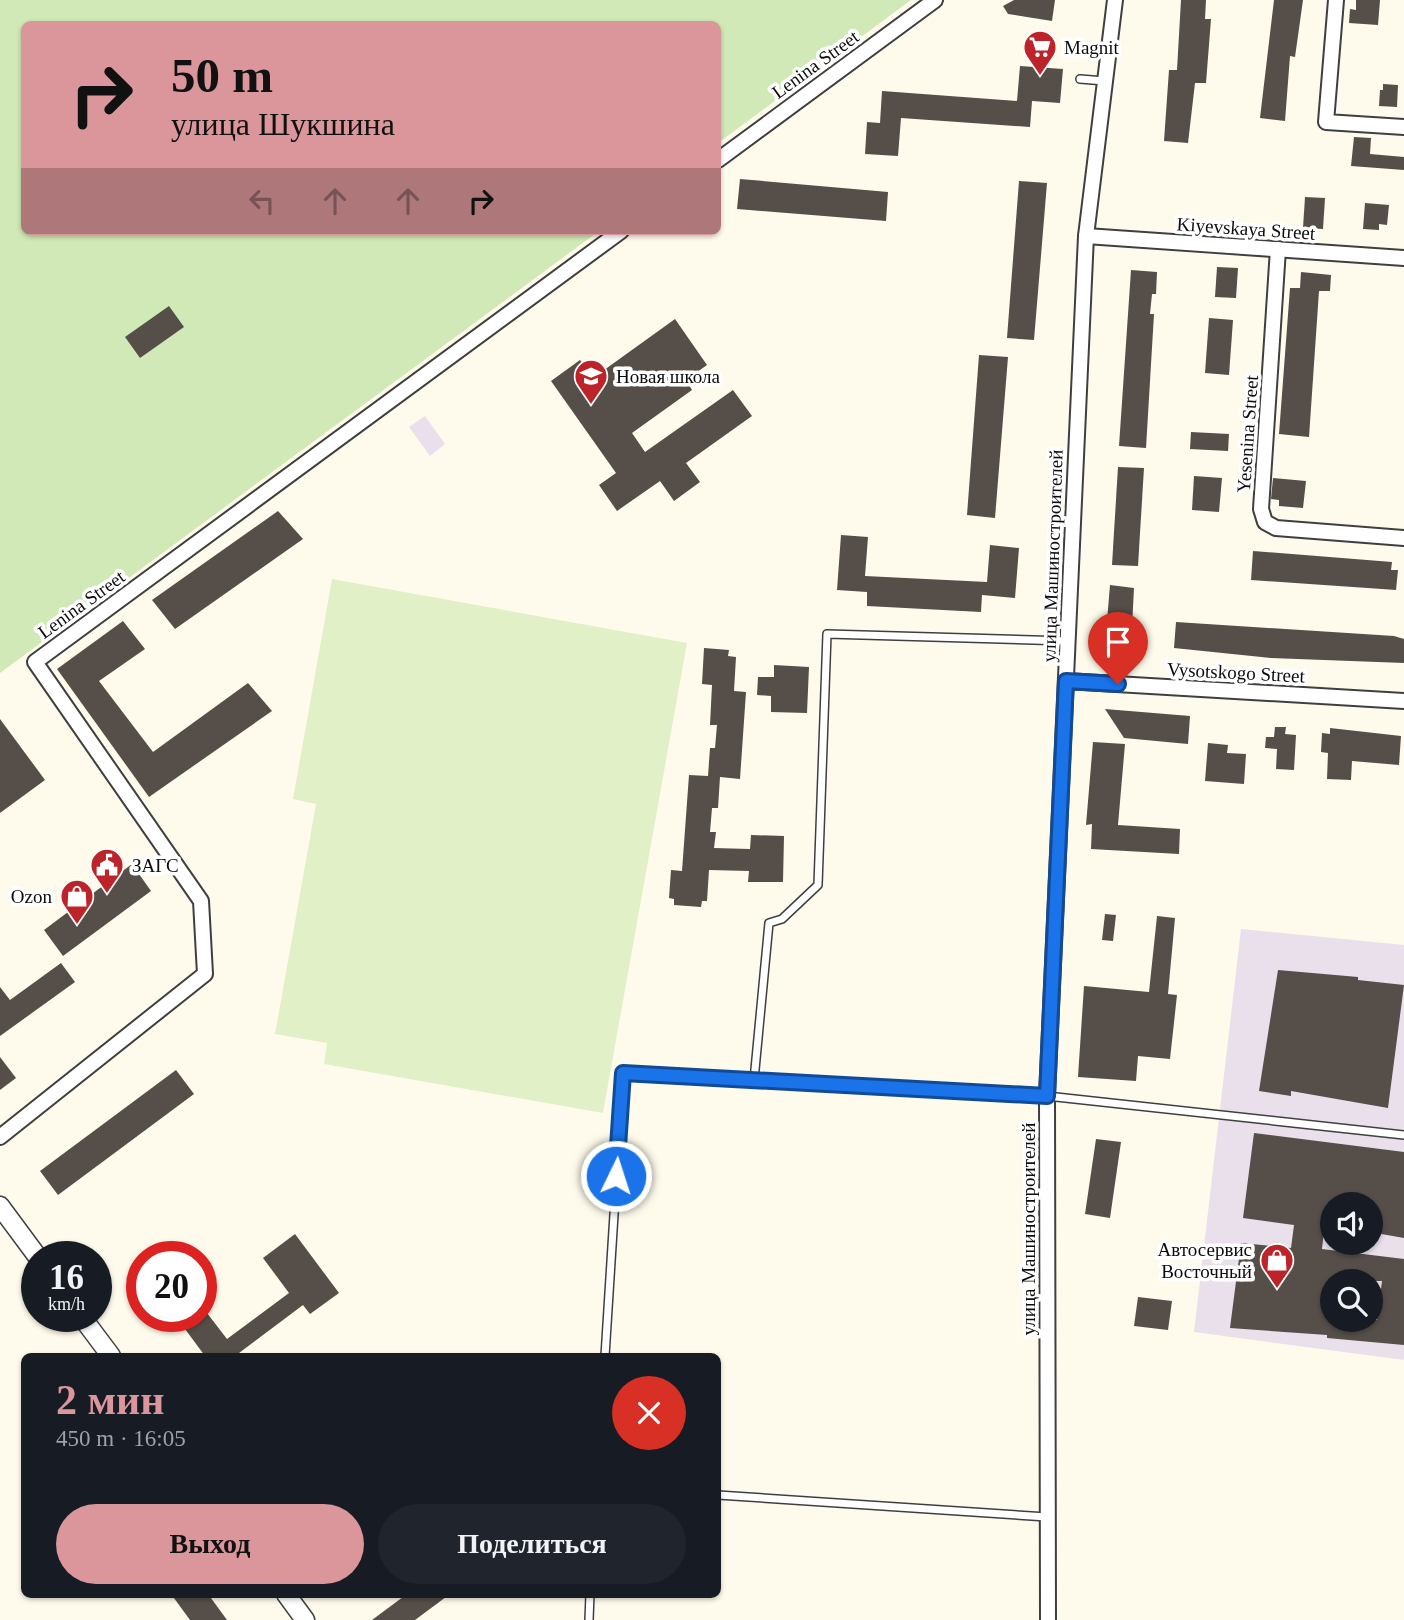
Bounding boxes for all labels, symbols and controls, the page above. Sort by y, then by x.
street label: Lenina Street [768,26,863,103]
supermarket icon: Magnit [1021,28,1059,77]
place label: Magnit [1064,37,1120,58]
text: 50 m [171,48,273,103]
icon: right [56,49,147,140]
text: улица Шукшина [171,106,395,142]
icon: left [243,182,281,220]
icon: ahead [316,182,354,220]
icon: ahead [389,182,427,220]
icon: right [462,182,500,220]
street label: Kiyevskaya Street [1176,213,1317,244]
school or university icon: Новая школа [572,357,610,406]
place label: Новая школа [616,366,720,387]
street label: Yesenina Street [1233,374,1262,494]
street label: улица Машиностроителей [1038,449,1067,663]
street label: Lenina Street [34,566,129,643]
pin [1088,612,1148,684]
icon: arrive [1099,623,1137,661]
street label: Vysotskogo Street [1167,658,1306,687]
public building icon: ЗАГС [88,846,126,895]
place label: ЗАГС [132,855,179,876]
shop icon: Ozon [58,877,96,926]
place label: Ozon [11,886,52,907]
street label: улица Машиностроителей [1018,1123,1039,1335]
position arrow [579,1139,653,1213]
map controls [1320,1192,1383,1332]
button: sound [1320,1192,1383,1255]
place label: Автосервис Восточный [1158,1239,1252,1282]
speed limit sign: 20 [126,1241,217,1332]
shop icon: Автосервис Восточный [1258,1241,1296,1290]
text: 16 [49,1258,84,1297]
button: search [1320,1269,1383,1332]
text: km/h [48,1294,85,1314]
button: close [612,1376,686,1450]
text: 2 мин [56,1377,165,1423]
text: 450 m · 16:05 [56,1426,186,1451]
button: Выход [56,1504,364,1584]
button: Поделиться [378,1504,686,1584]

